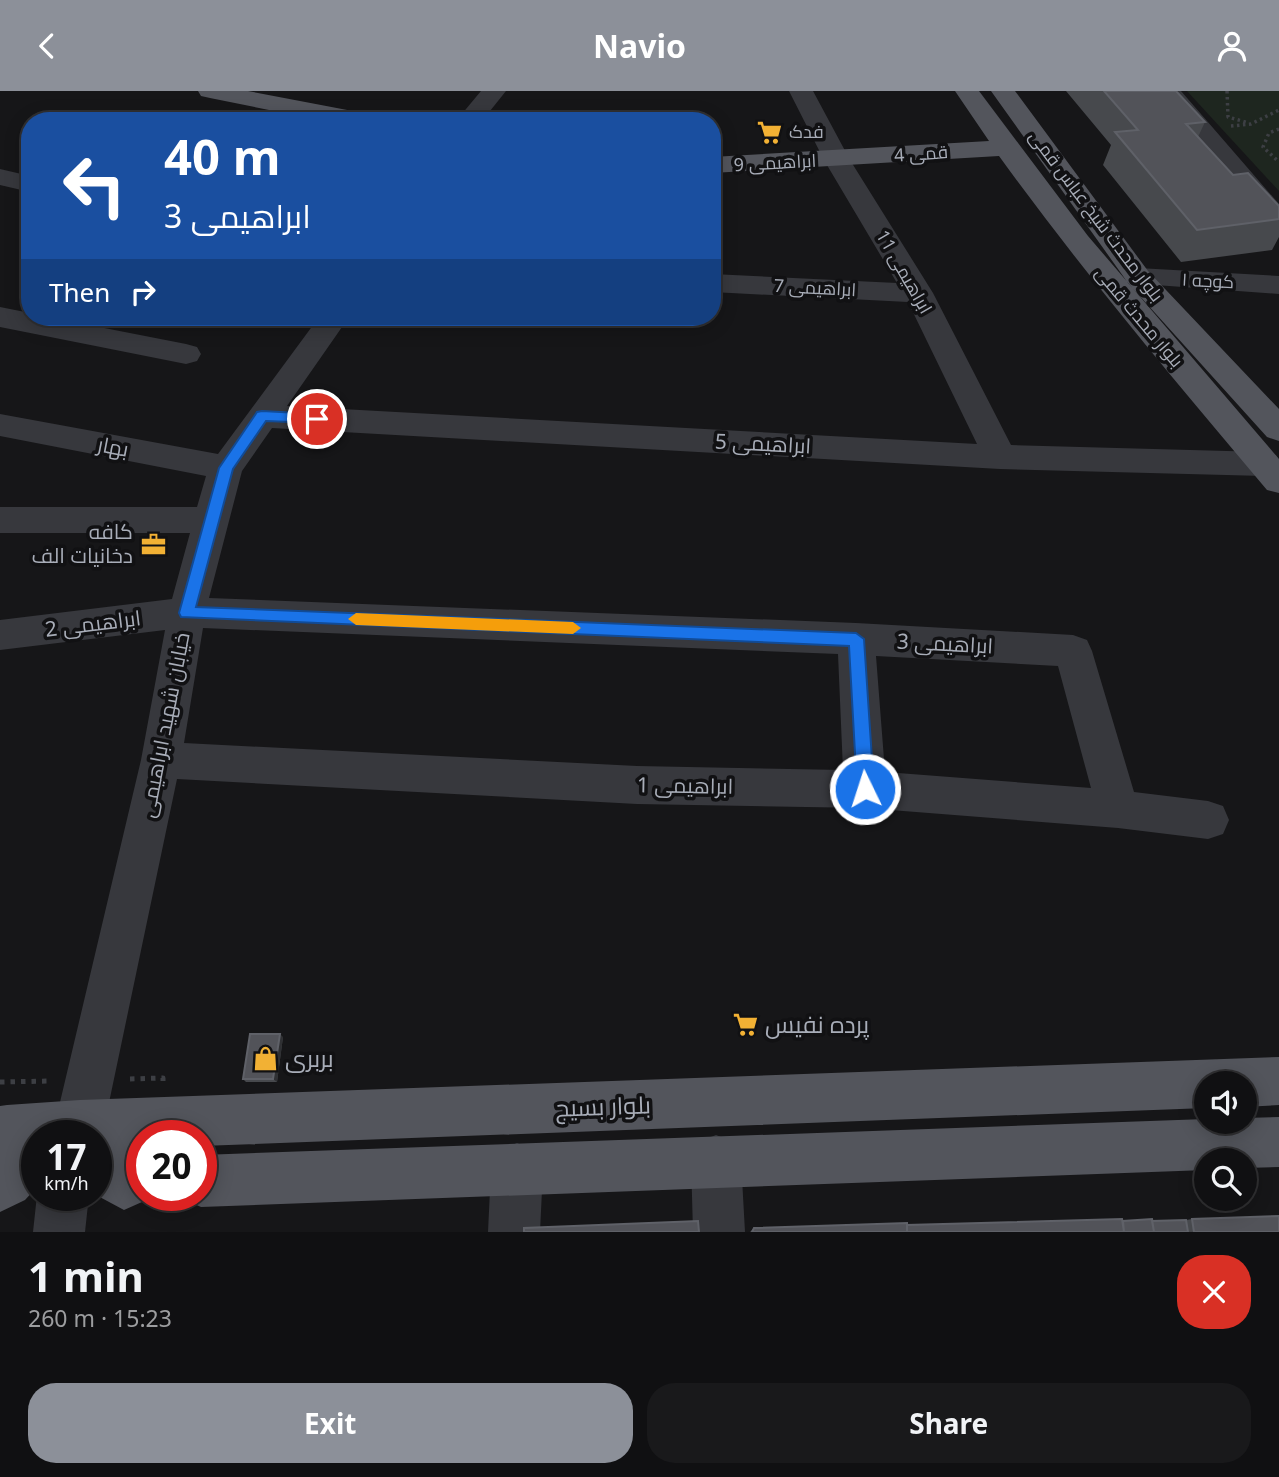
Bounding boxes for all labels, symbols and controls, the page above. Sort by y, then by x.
text: Navio [593,24,686,67]
icon: back [28,27,66,65]
icon: person [1213,27,1251,65]
supermarket icon: فدک [755,118,783,146]
place label: فدک [789,119,824,143]
text: 40 m [164,123,281,189]
street label: بلوار محدث شیخ عباس قمی [1024,125,1169,307]
street label: قمی 4 [893,139,949,167]
icon: left [49,140,140,231]
street label: ابراهیمی 9 [733,148,817,176]
text: ابراهیمی 3 [164,194,311,237]
street label: ابراهیمی 11 [871,225,938,318]
street label: بلوار محدث قمی [1090,261,1189,372]
street label: کوچه ۱ [1181,267,1235,294]
icon: right [124,273,162,311]
street label: ابراهیمی 7 [773,273,857,301]
text: Then [49,274,110,310]
pin [287,389,347,449]
icon: arrive [298,400,336,438]
street label: ابراهیمی 5 [714,427,812,460]
street label: بهار [94,429,131,463]
place label: کافه دخانیات الف [31,517,133,569]
office icon: کافه دخانیات الف [139,530,167,558]
street label: ابراهیمی 2 [43,603,142,643]
street label: ابراهیمی 3 [896,627,994,660]
street label: خیابان شهید ابراهیمی [132,630,196,820]
position arrow [828,752,902,826]
street label: ابراهیمی 1 [637,770,733,800]
place label: پرده نفیس [765,1007,870,1041]
supermarket icon: پرده نفیس [731,1011,759,1039]
place label: بربری [285,1041,334,1074]
shop icon: بربری [251,1045,279,1073]
map controls [1194,1071,1257,1211]
button: sound [1194,1071,1257,1134]
street label: بلوار بسیج [554,1087,651,1125]
speed limit sign: 20 [126,1120,217,1211]
text: 17 [46,1133,87,1180]
button: search [1194,1148,1257,1211]
text: km/h [44,1171,89,1195]
text: 1 min [28,1247,144,1304]
button: close [1177,1255,1251,1329]
text: 260 m · 15:23 [28,1302,172,1334]
button: Exit [28,1383,633,1463]
button: Share [647,1383,1251,1463]

